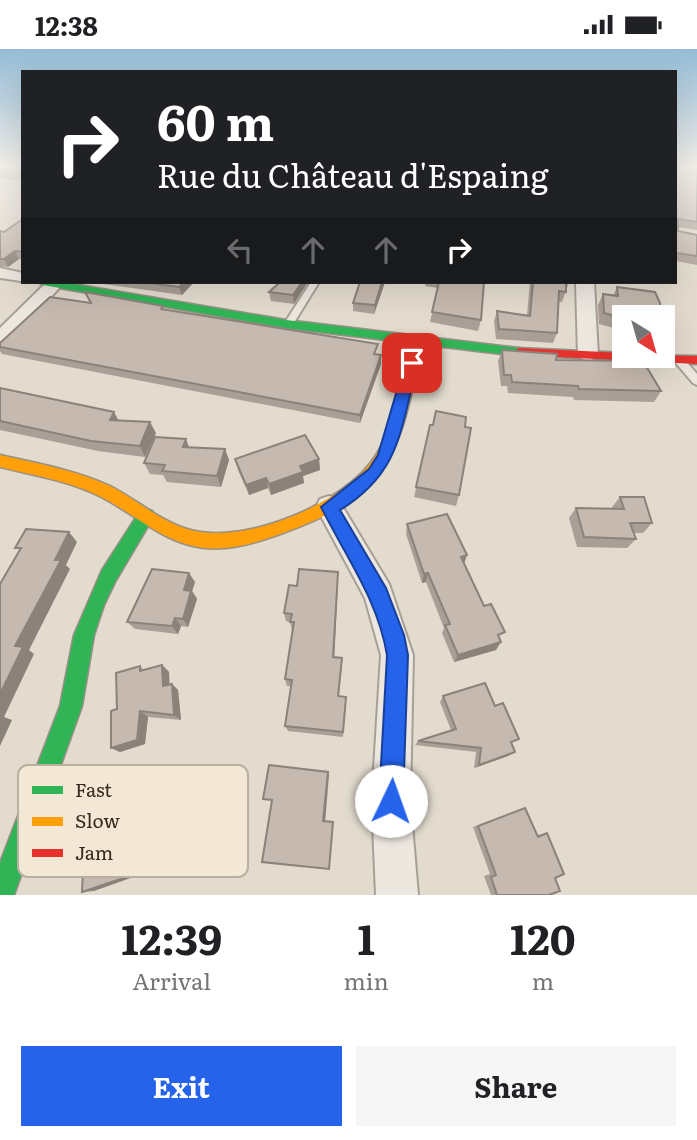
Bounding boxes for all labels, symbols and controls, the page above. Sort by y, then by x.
text: 12:38 [35,5,98,44]
text: 60 m [157,83,274,156]
icon: right [42,98,133,189]
text: Rue du Château d'Espaing [157,150,549,198]
icon: left [221,231,259,269]
icon: ahead [294,231,332,269]
icon: ahead [367,231,405,269]
icon: right [440,231,478,269]
north arrow [612,305,676,367]
map controls [612,305,675,368]
pin [382,333,442,393]
icon: arrive [393,344,431,382]
position arrow [354,764,428,838]
legend [18,765,248,877]
text: Fast [75,775,112,803]
text: Slow [75,806,120,834]
text: Jam [75,838,113,866]
text: 12:39 [121,906,222,968]
text: 1 [357,906,375,968]
text: 120 [510,906,576,968]
text: Arrival [132,963,211,997]
text: min [343,963,389,997]
text: m [532,963,554,997]
button: Exit [21,1046,342,1126]
button: Share [356,1046,676,1126]

